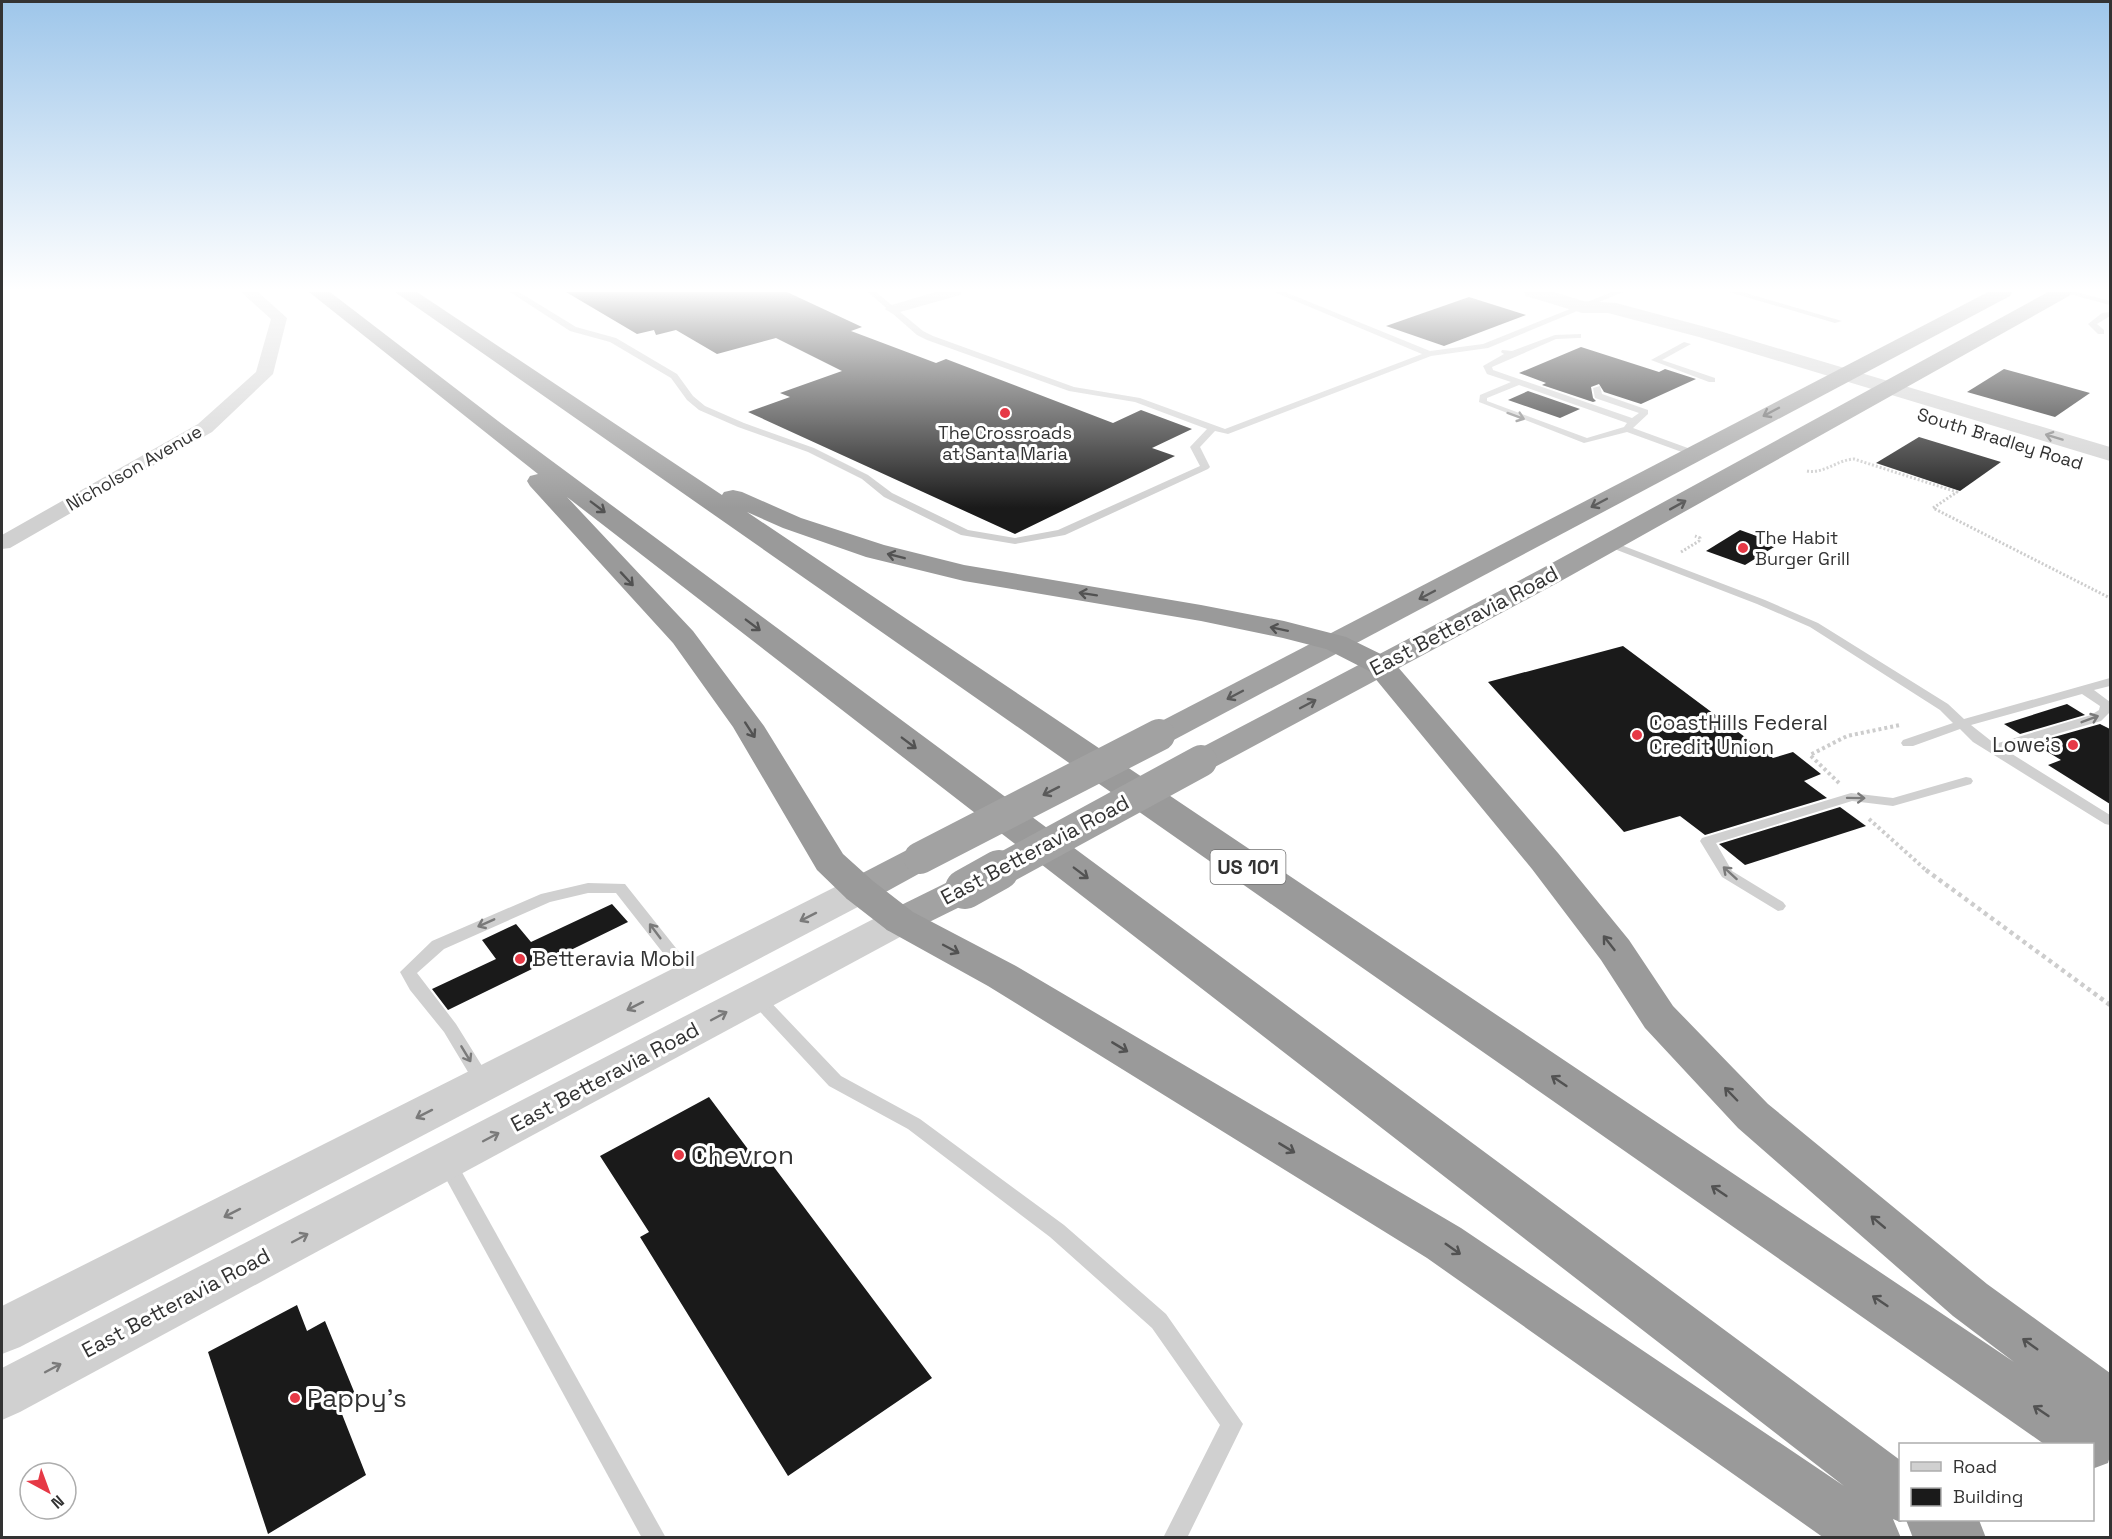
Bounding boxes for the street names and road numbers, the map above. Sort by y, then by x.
street label: South Bradley Road [1915,402,2086,475]
street label: Nicholson Avenue [62,419,206,516]
street label: East Betteravia Road [1365,559,1563,682]
street label: East Betteravia Road [936,788,1134,911]
road number: US 101 [1210,850,1286,884]
street label: East Betteravia Road [506,1015,704,1138]
street label: East Betteravia Road [77,1241,275,1364]

